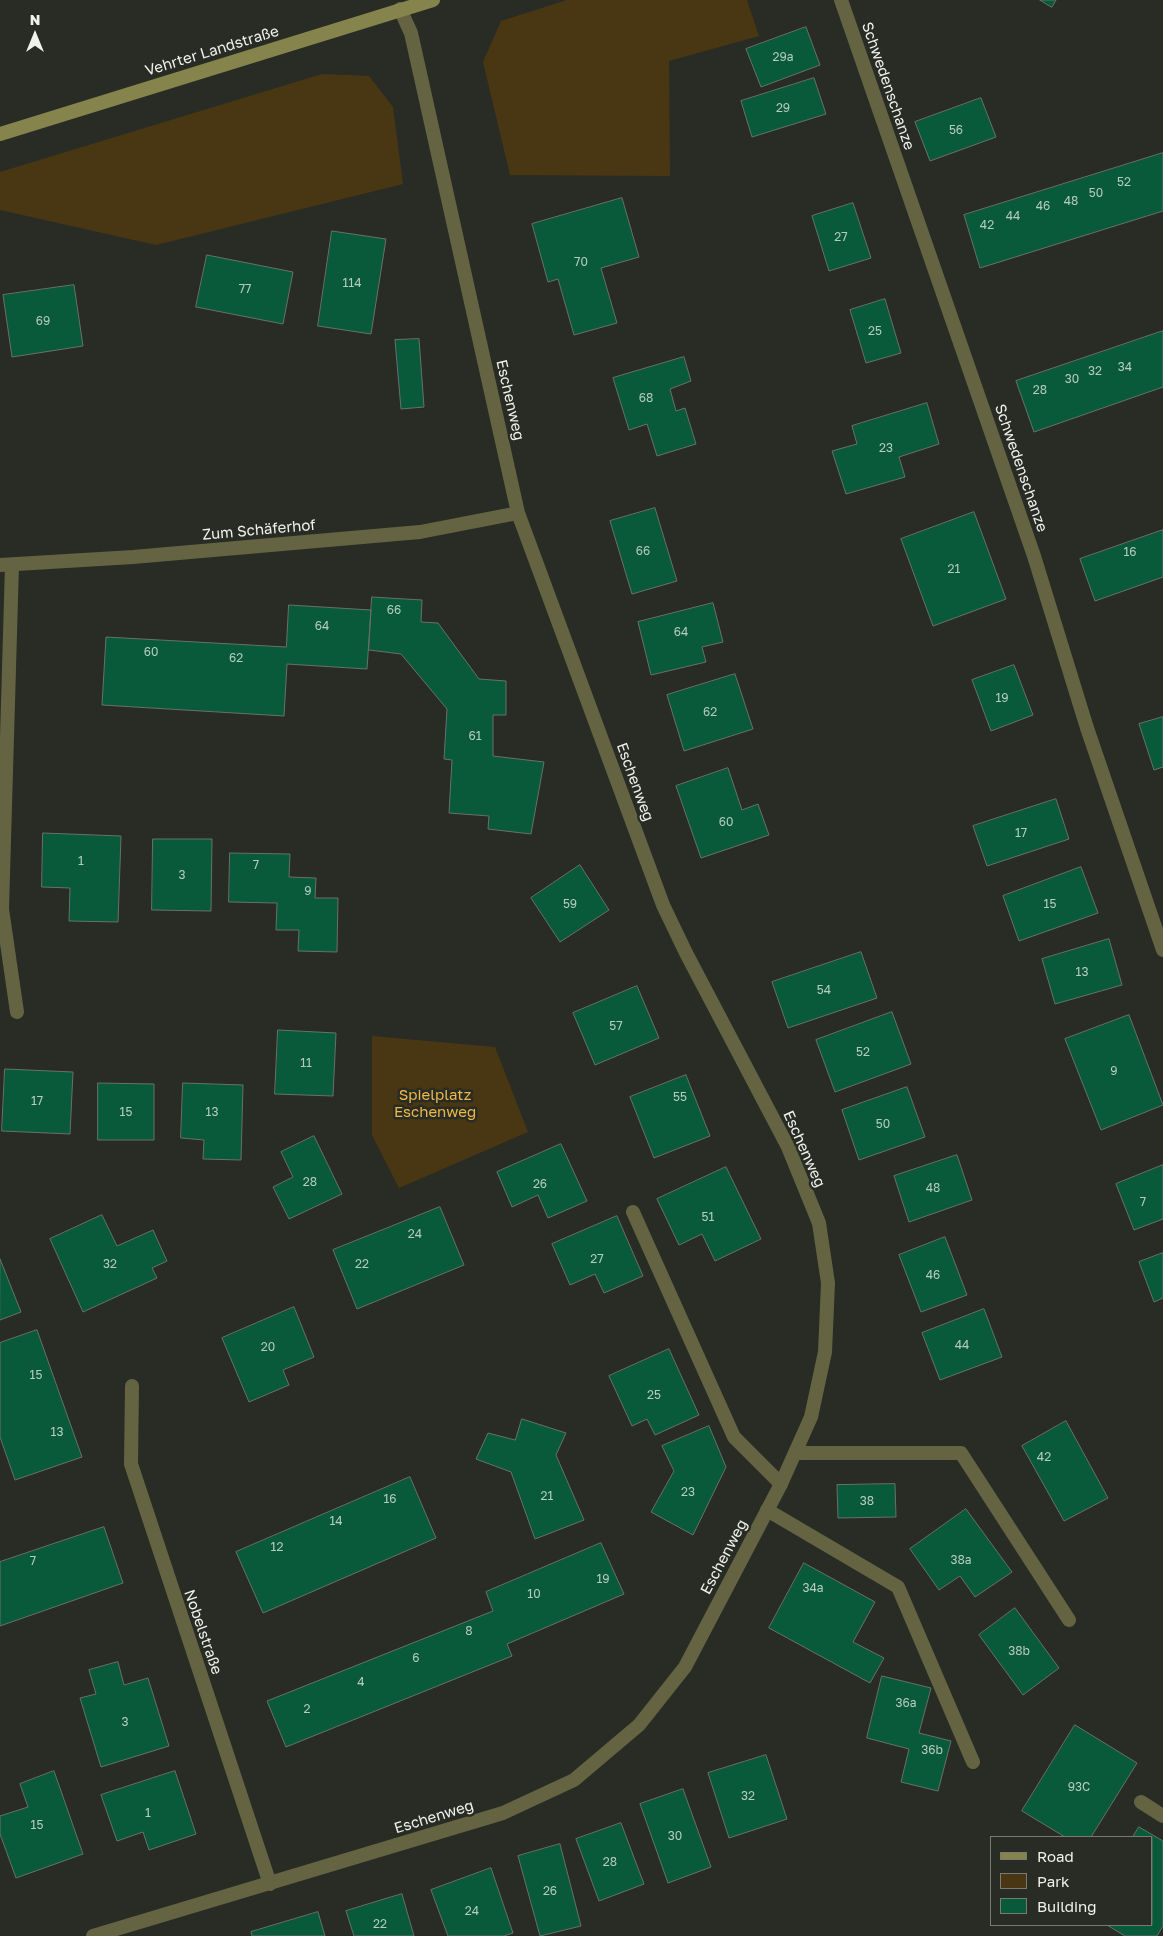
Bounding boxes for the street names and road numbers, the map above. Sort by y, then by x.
street label: Schwedenschanze [858,20,918,152]
street label: Vehrter Landstraße [143,22,281,80]
street label: Eschenweg [492,358,528,442]
street label: Schwedenschanze [991,402,1051,534]
street label: Zum Schäferhof [202,516,316,544]
street label: Eschenweg [612,740,658,824]
street label: Eschenweg [779,1108,829,1190]
street label: Eschenweg [697,1516,751,1598]
street label: Nobelstraße [180,1587,226,1677]
street label: Eschenweg [392,1796,476,1838]

